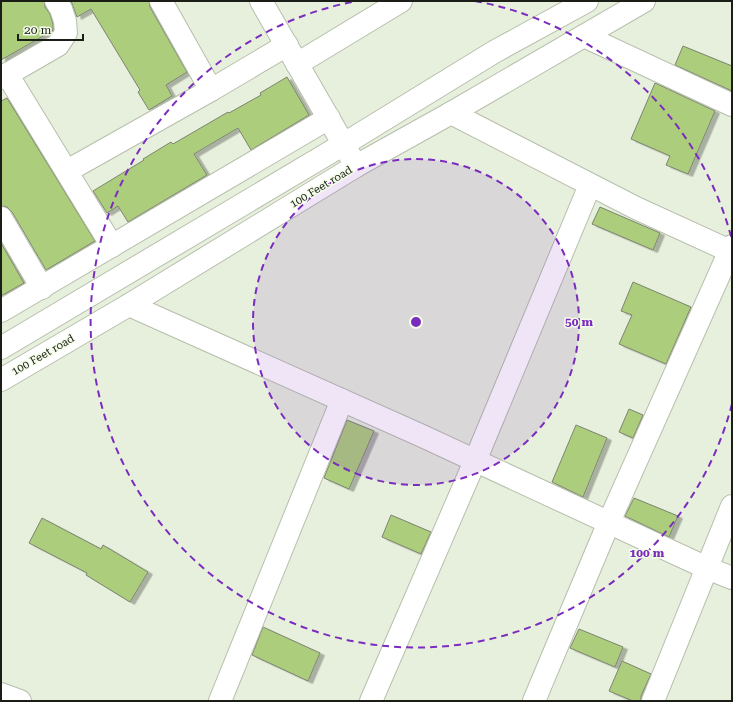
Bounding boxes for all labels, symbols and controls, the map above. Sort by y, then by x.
scale bar [18,16,83,42]
text: 20 m [24,23,51,37]
street label: 100 Feet road [287,163,355,211]
centre of rings [409,315,423,329]
text: 50 m [565,315,593,329]
street label: 100 Feet road [9,332,77,378]
text: 100 m [630,546,665,560]

